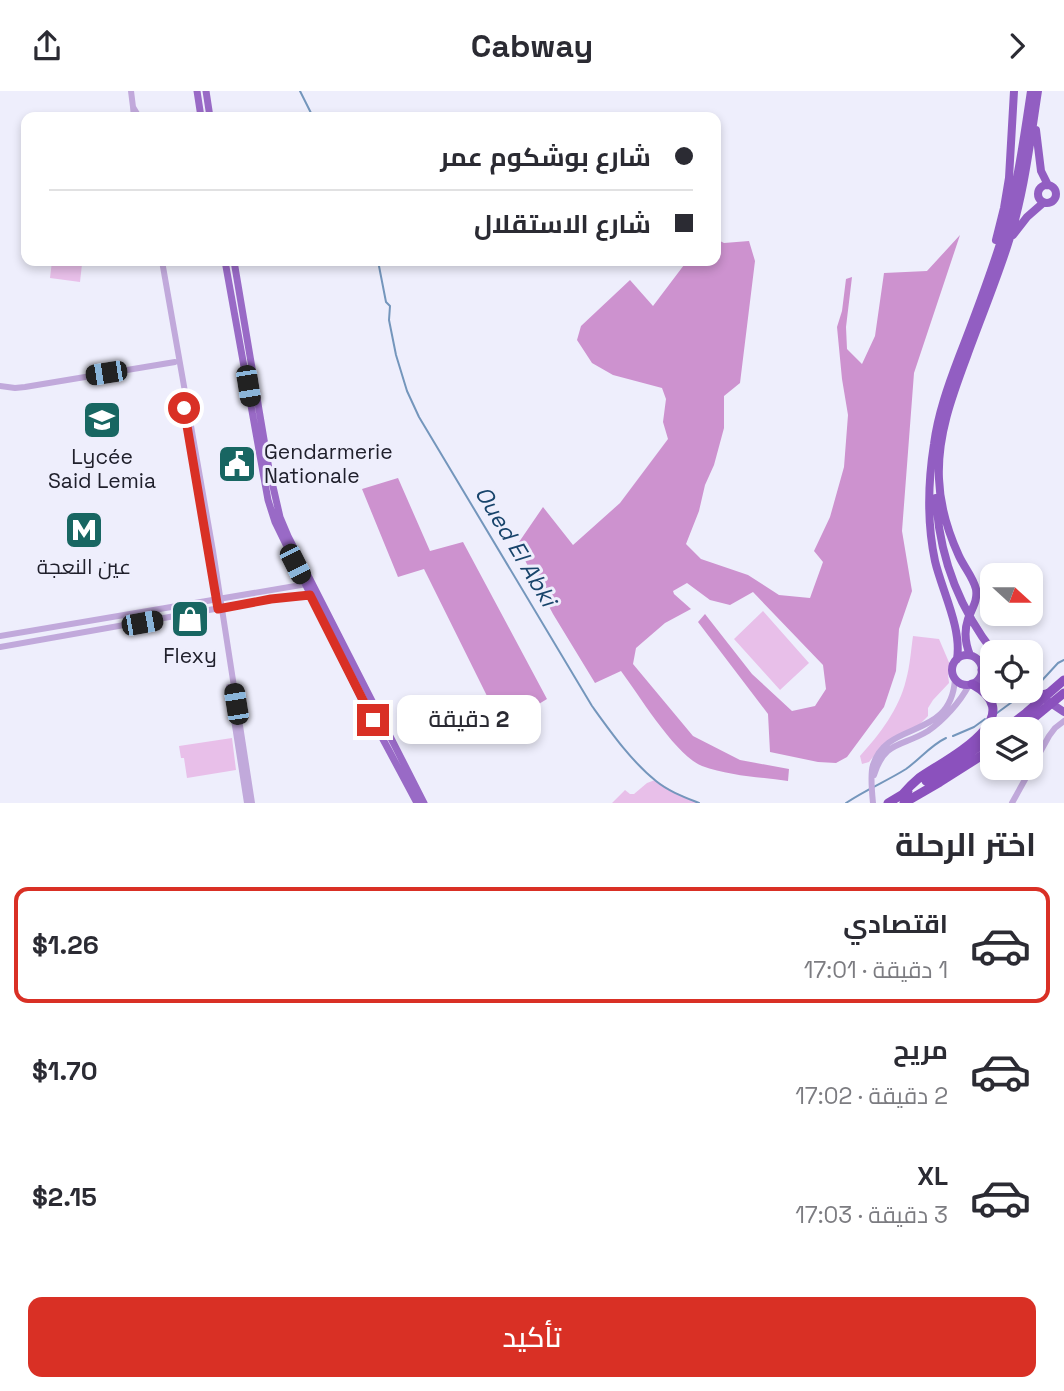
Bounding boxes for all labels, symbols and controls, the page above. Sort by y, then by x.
text: Cabway [471,26,593,66]
icon: share [28,27,66,65]
icon: forward [998,27,1036,65]
text: شارع بوشكوم عمر [440,140,651,174]
text: شارع الاستقلال [474,207,651,241]
car [84,359,129,387]
car [235,364,262,408]
route start [168,392,200,424]
school or university icon: Lycée Said Lemia [81,399,123,441]
place label: Gendarmerie Nationale [264,438,393,489]
place label: Lycée Said Lemia [48,443,156,494]
public building icon: Gendarmerie Nationale [216,443,258,485]
water label: Oued El Abki [468,480,565,614]
metro station icon: عين النعجة [63,509,105,551]
car [277,541,314,587]
place label: عين النعجة [37,553,131,580]
north arrow [980,563,1043,627]
map controls [980,563,1043,780]
shop icon: Flexy [169,598,211,640]
car [120,609,165,637]
button: locate [980,640,1043,703]
place label: Flexy [163,642,217,669]
car [223,682,250,726]
callout: 2 دقيقة [398,695,541,745]
route end [357,704,389,736]
text: 2 دقيقة [429,704,509,734]
button: layers [980,717,1043,780]
text: اختر الرحلة [895,825,1036,865]
text: اقتصادي [843,907,948,941]
icon: car [969,914,1032,977]
text: $1.26 [32,928,99,962]
text: 1 دقيقة · 17:01 [804,955,948,985]
text: مريح [893,1033,948,1067]
icon: car [969,1040,1032,1103]
text: $1.70 [32,1054,98,1088]
text: 2 دقيقة · 17:02 [795,1081,948,1111]
text: XL [917,1159,948,1193]
icon: car [969,1166,1032,1229]
text: $2.15 [32,1180,97,1214]
text: 3 دقيقة · 17:03 [795,1200,948,1230]
button: تأكيد [28,1297,1036,1377]

